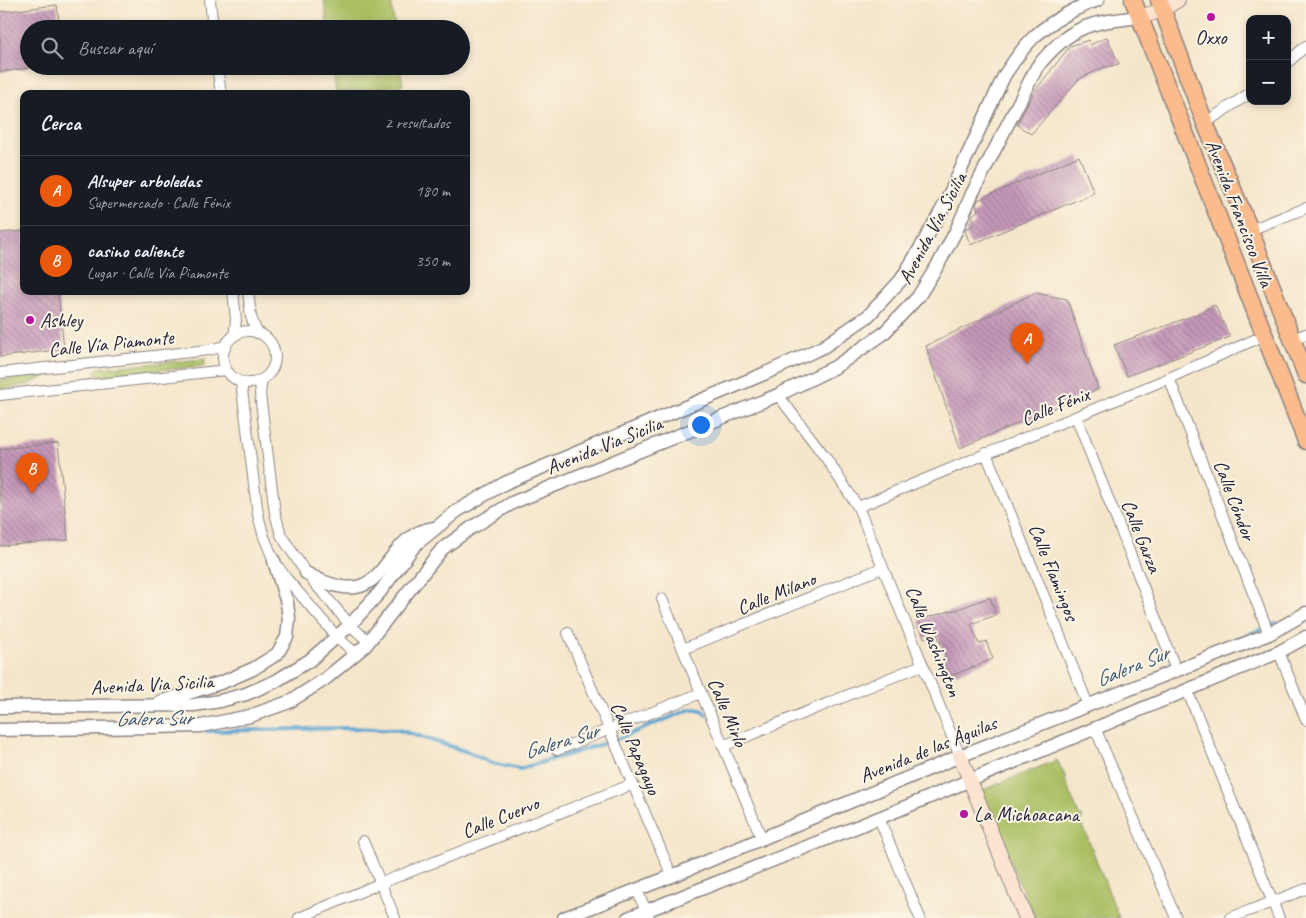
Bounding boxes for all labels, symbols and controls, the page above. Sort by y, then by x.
marker: Oxxo [1205,11,1217,23]
map controls [1246,15,1291,105]
button: + [1246,15,1291,60]
search box [20,20,470,75]
place label: Oxxo [1195,25,1228,50]
icon: search [38,34,66,62]
text: Buscar aquí [78,36,152,60]
button: − [1246,60,1291,105]
text: Cerca [40,110,81,136]
text: 2 resultados [385,113,450,133]
street label: Avenida Francisco Villa [1200,136,1280,292]
street label: Avenida Via Sicilia [893,167,973,288]
text: Alsuper arboledas [87,169,201,193]
text: A [52,181,60,201]
text: 180 m [416,181,450,201]
text: Supermercado · Calle Fénix [87,193,230,213]
text: casino caliente [87,239,183,263]
text: B [52,251,60,271]
text: 350 m [416,251,450,271]
text: Lugar · Calle Vía Piamonte [87,263,228,283]
place label: Ashley [40,308,85,333]
marker: Ashley [24,314,36,326]
pin: A [1011,323,1043,364]
street label: Calle Vía Piamonte [47,324,176,362]
street label: Calle Fénix [1017,381,1095,431]
street label: Avenida Via Sicilia [543,410,667,480]
your location [688,412,714,438]
pin: B [16,453,48,494]
street label: Calle Cóndor [1208,456,1262,546]
street label: Calle Garza [1116,496,1168,578]
street label: Calle Flamingos [1023,520,1085,626]
street label: Calle Milano [733,566,821,621]
street label: Calle Washington [900,582,968,701]
water label: Galera Sur [1092,638,1175,692]
street label: Avenida Via Sicilia [90,669,216,700]
street label: Calle Mirlo [702,674,753,751]
street label: Calle Papagayo [605,698,667,799]
water label: Galera Sur [116,704,196,732]
street label: Avenida de las Águilas [856,710,1002,788]
water label: Galera Sur [521,716,604,765]
street label: Calle Cuervo [458,790,544,844]
place label: La Michoacana [974,802,1081,827]
marker: La Michoacana [958,808,970,820]

